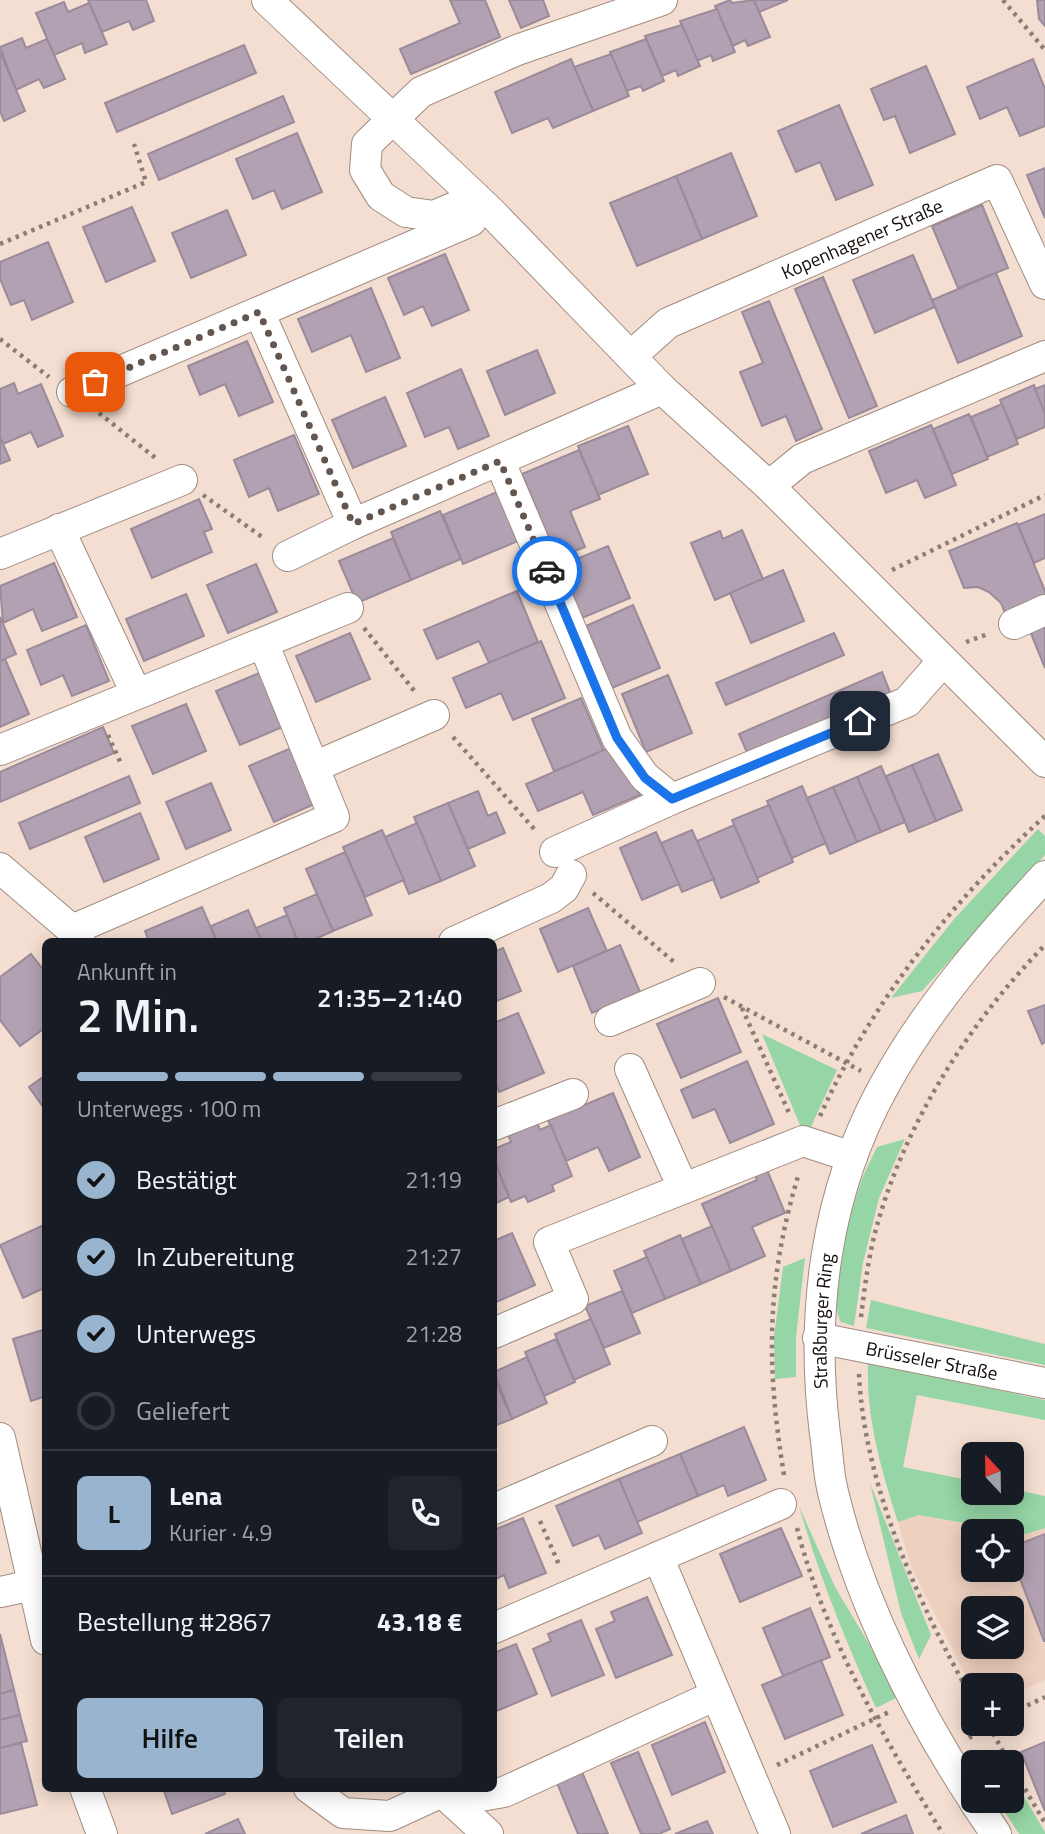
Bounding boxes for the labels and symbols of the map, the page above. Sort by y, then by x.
street label: Kopenhagener Straße [776,190,947,286]
pin [65,352,125,412]
courier [512,536,582,606]
pin [830,691,890,751]
street label: Straßburger Ring [805,1250,841,1390]
street label: Brüsseler Straße [863,1333,1000,1387]
north arrow [961,1442,1024,1505]

